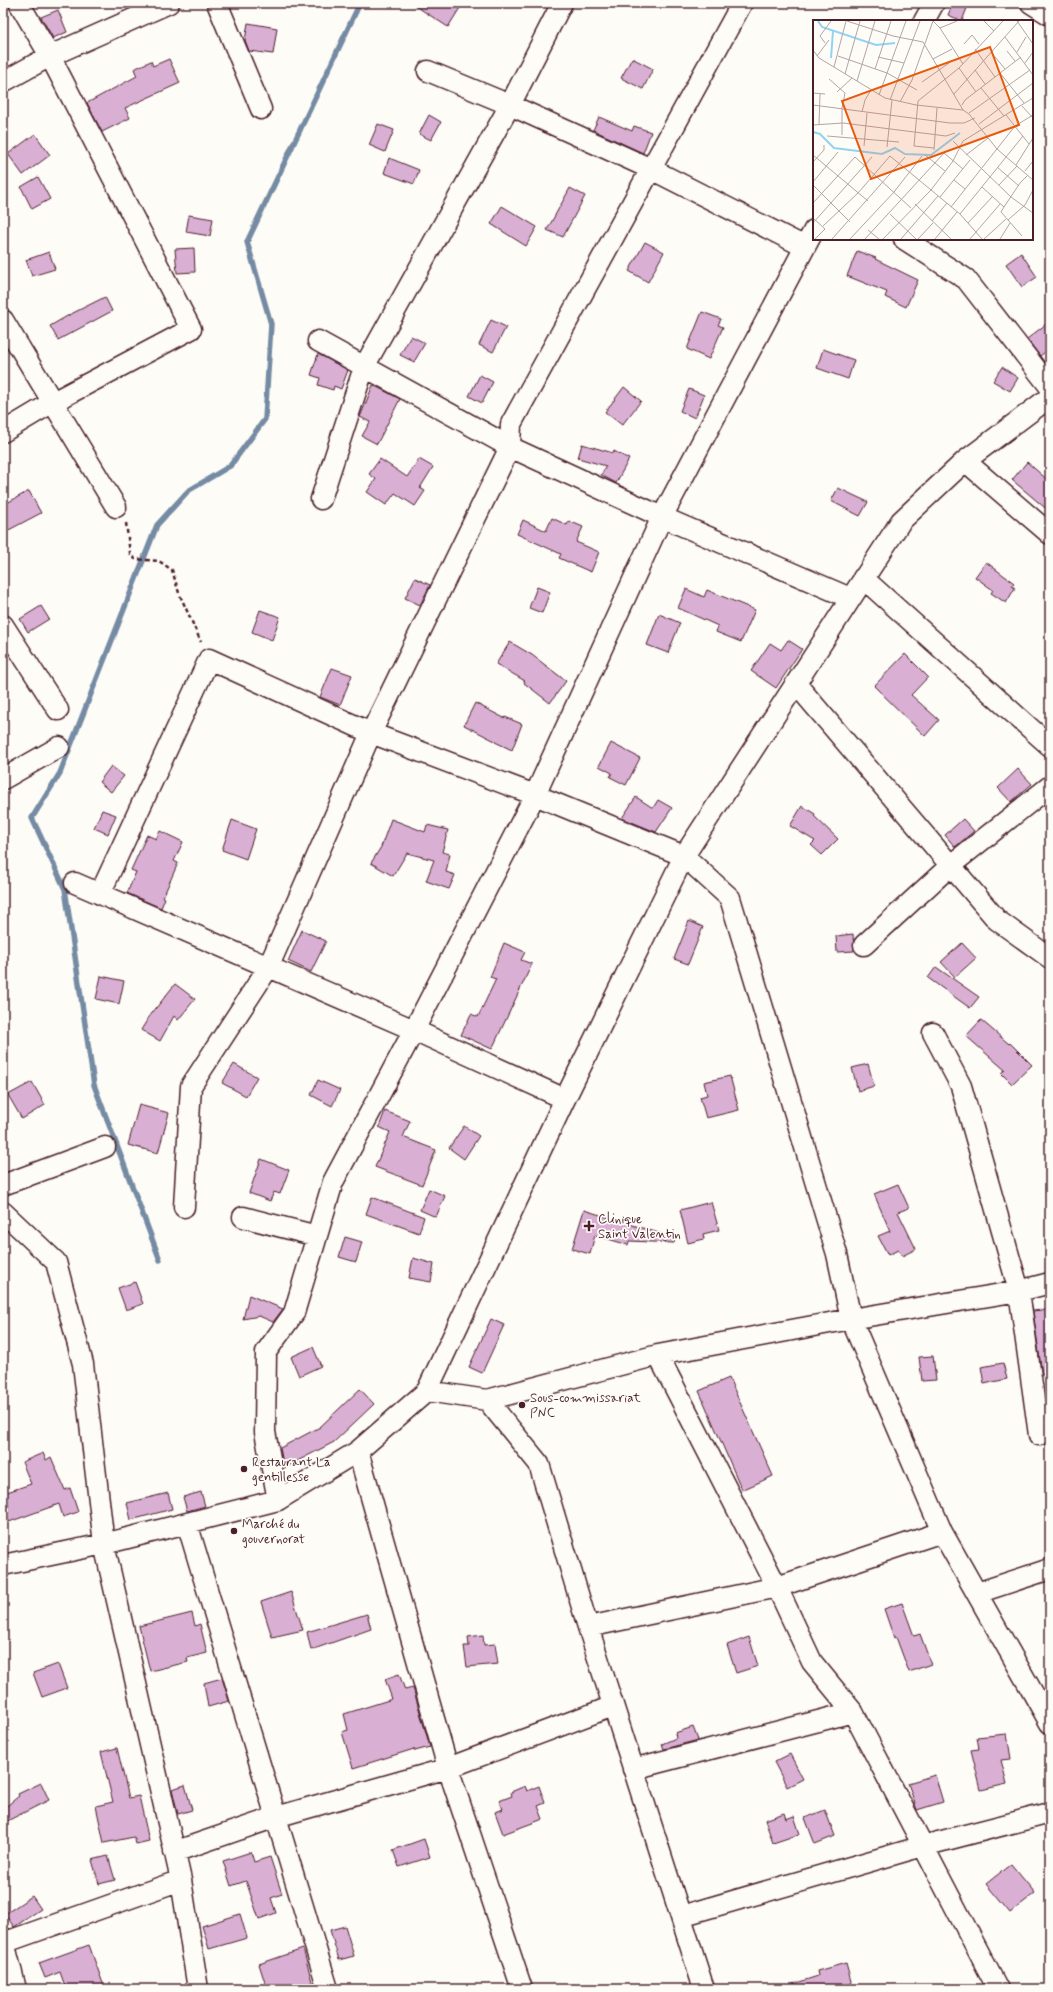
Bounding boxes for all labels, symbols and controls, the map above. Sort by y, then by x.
inset map [813,20,1033,240]
place label: Clinique Saint Valentin [598,1211,681,1243]
marker: Clinique Saint Valentin [583,1220,595,1232]
place label: Sous-commissariat PNC [530,1390,641,1422]
marker: Sous-commissariat PNC [517,1400,527,1410]
place label: Restaurant La gentillesse [252,1454,331,1486]
marker: Restaurant La gentillesse [239,1464,249,1474]
place label: Marché du gouvernorat [242,1516,305,1548]
marker: Marché du gouvernorat [229,1526,239,1536]

